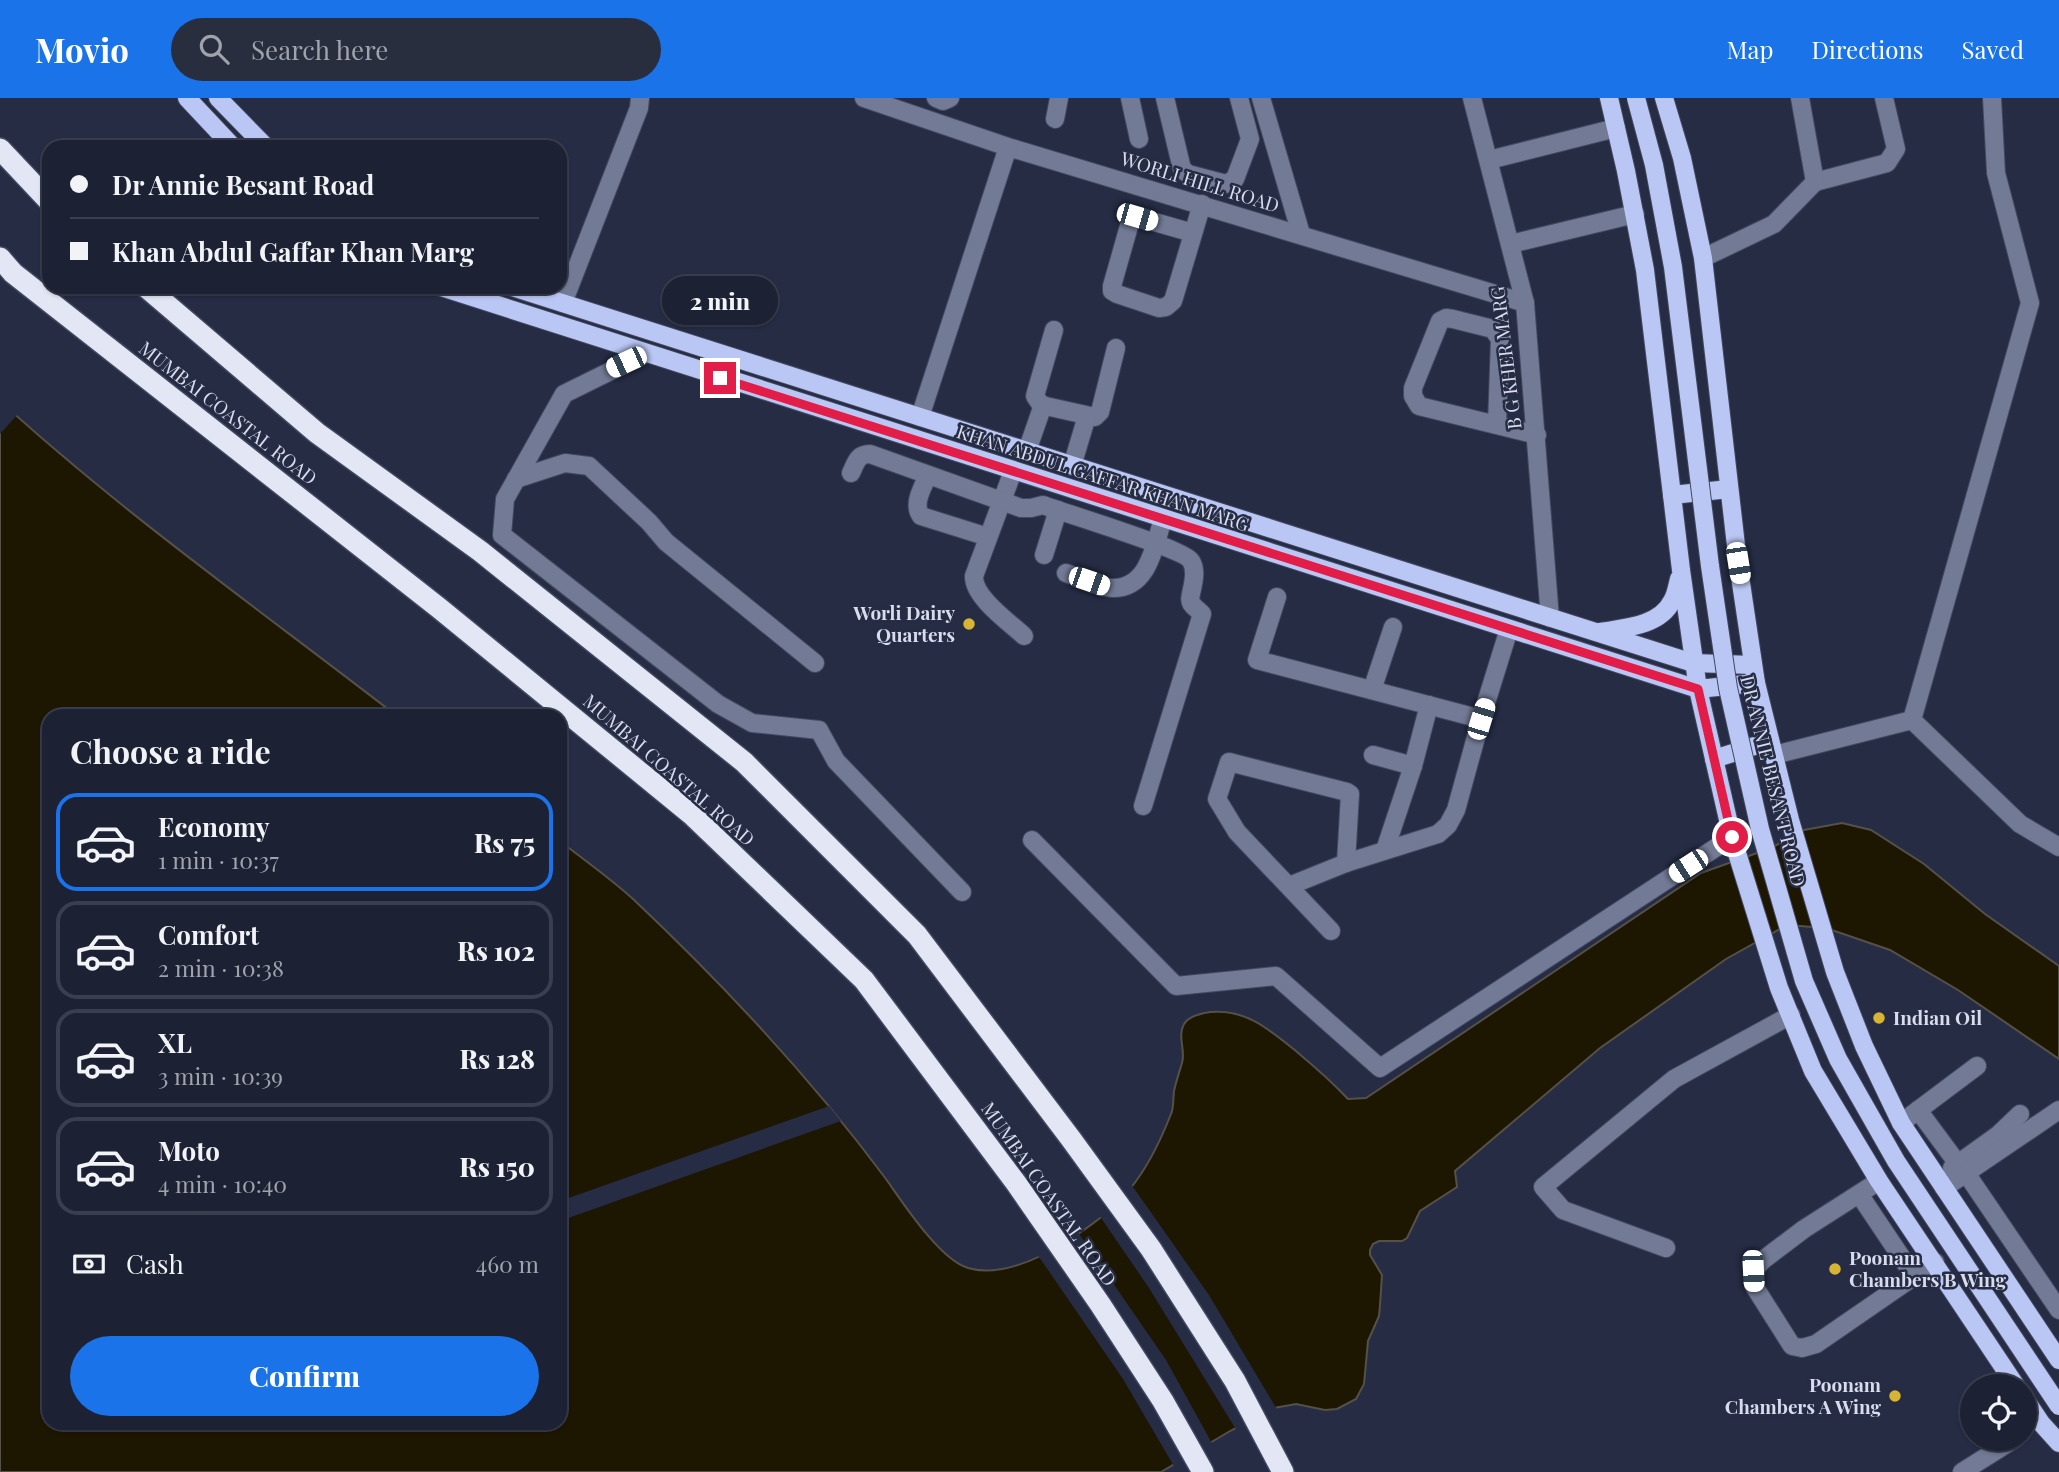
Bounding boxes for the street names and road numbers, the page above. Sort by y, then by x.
street label: WORLI HILL ROAD [1117,144,1283,218]
street label: B G KHER MARG [1483,285,1527,431]
street label: MUMBAI COASTAL ROAD [134,334,323,490]
street label: KHAN ABDUL GAFFAR KHAN MARG [954,417,1253,537]
street label: DR ANNIE BESANT ROAD [1735,672,1813,889]
street label: MUMBAI COASTAL ROAD [578,687,761,851]
street label: MUMBAI COASTAL ROAD [976,1096,1123,1291]

